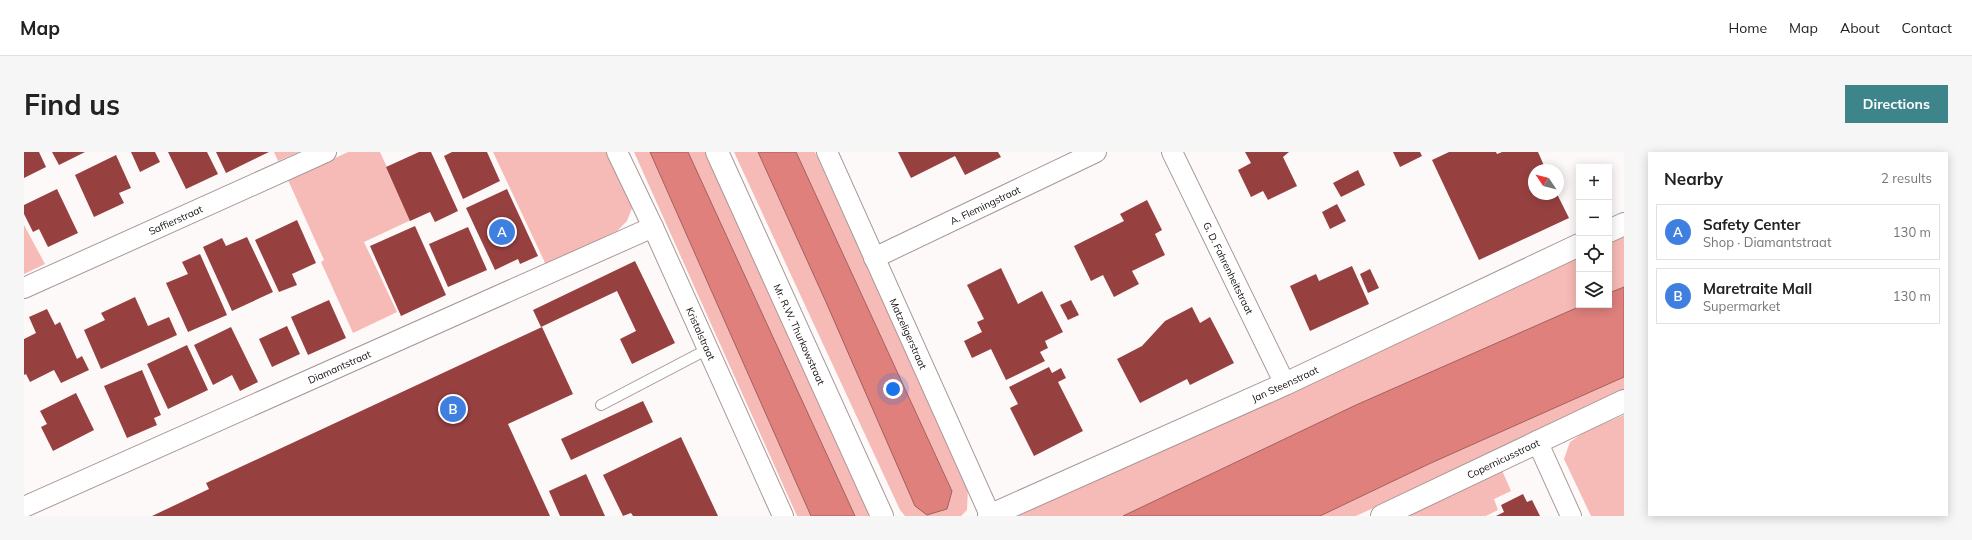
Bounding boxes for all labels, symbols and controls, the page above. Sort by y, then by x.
text: Map [20,16,60,40]
text: Home [1728,19,1767,37]
text: Map [1789,19,1818,37]
text: About [1840,19,1880,37]
text: Contact [1902,19,1952,37]
button: Directions [1845,85,1948,123]
text: Find us [24,87,120,122]
north arrow [1528,164,1564,200]
map controls [1576,164,1612,308]
button: + [1576,164,1612,200]
text: Nearby [1664,168,1723,189]
text: 2 results [1881,170,1932,186]
street label: A. Flemingstraat [948,183,1023,228]
button: − [1576,200,1612,236]
street label: Saffierstraat [147,202,205,238]
text: Safety Center [1703,215,1800,234]
pin: A [489,217,515,247]
street label: G. D. Fahrenheitstraat [1200,220,1256,317]
text: A [1673,224,1683,240]
text: 130 m [1893,224,1931,240]
text: Shop · Diamantstraat [1703,234,1831,250]
button: locate [1576,236,1612,272]
button: layers [1576,272,1612,308]
text: Maretraite Mall [1703,279,1812,298]
street label: Mr. R.W. Thurkowstraat [771,282,828,387]
text: B [1674,288,1682,304]
text: 130 m [1893,288,1931,304]
street label: Matzeligerstraat [887,296,930,372]
text: Supermarket [1703,298,1780,314]
street label: Kristalstraat [683,305,718,363]
street label: Diamantstraat [306,347,373,387]
street label: Jan Steenstraat [1250,363,1321,405]
your location [883,379,903,399]
pin: B [440,394,466,424]
street label: Copernicusstraat [1465,436,1542,482]

